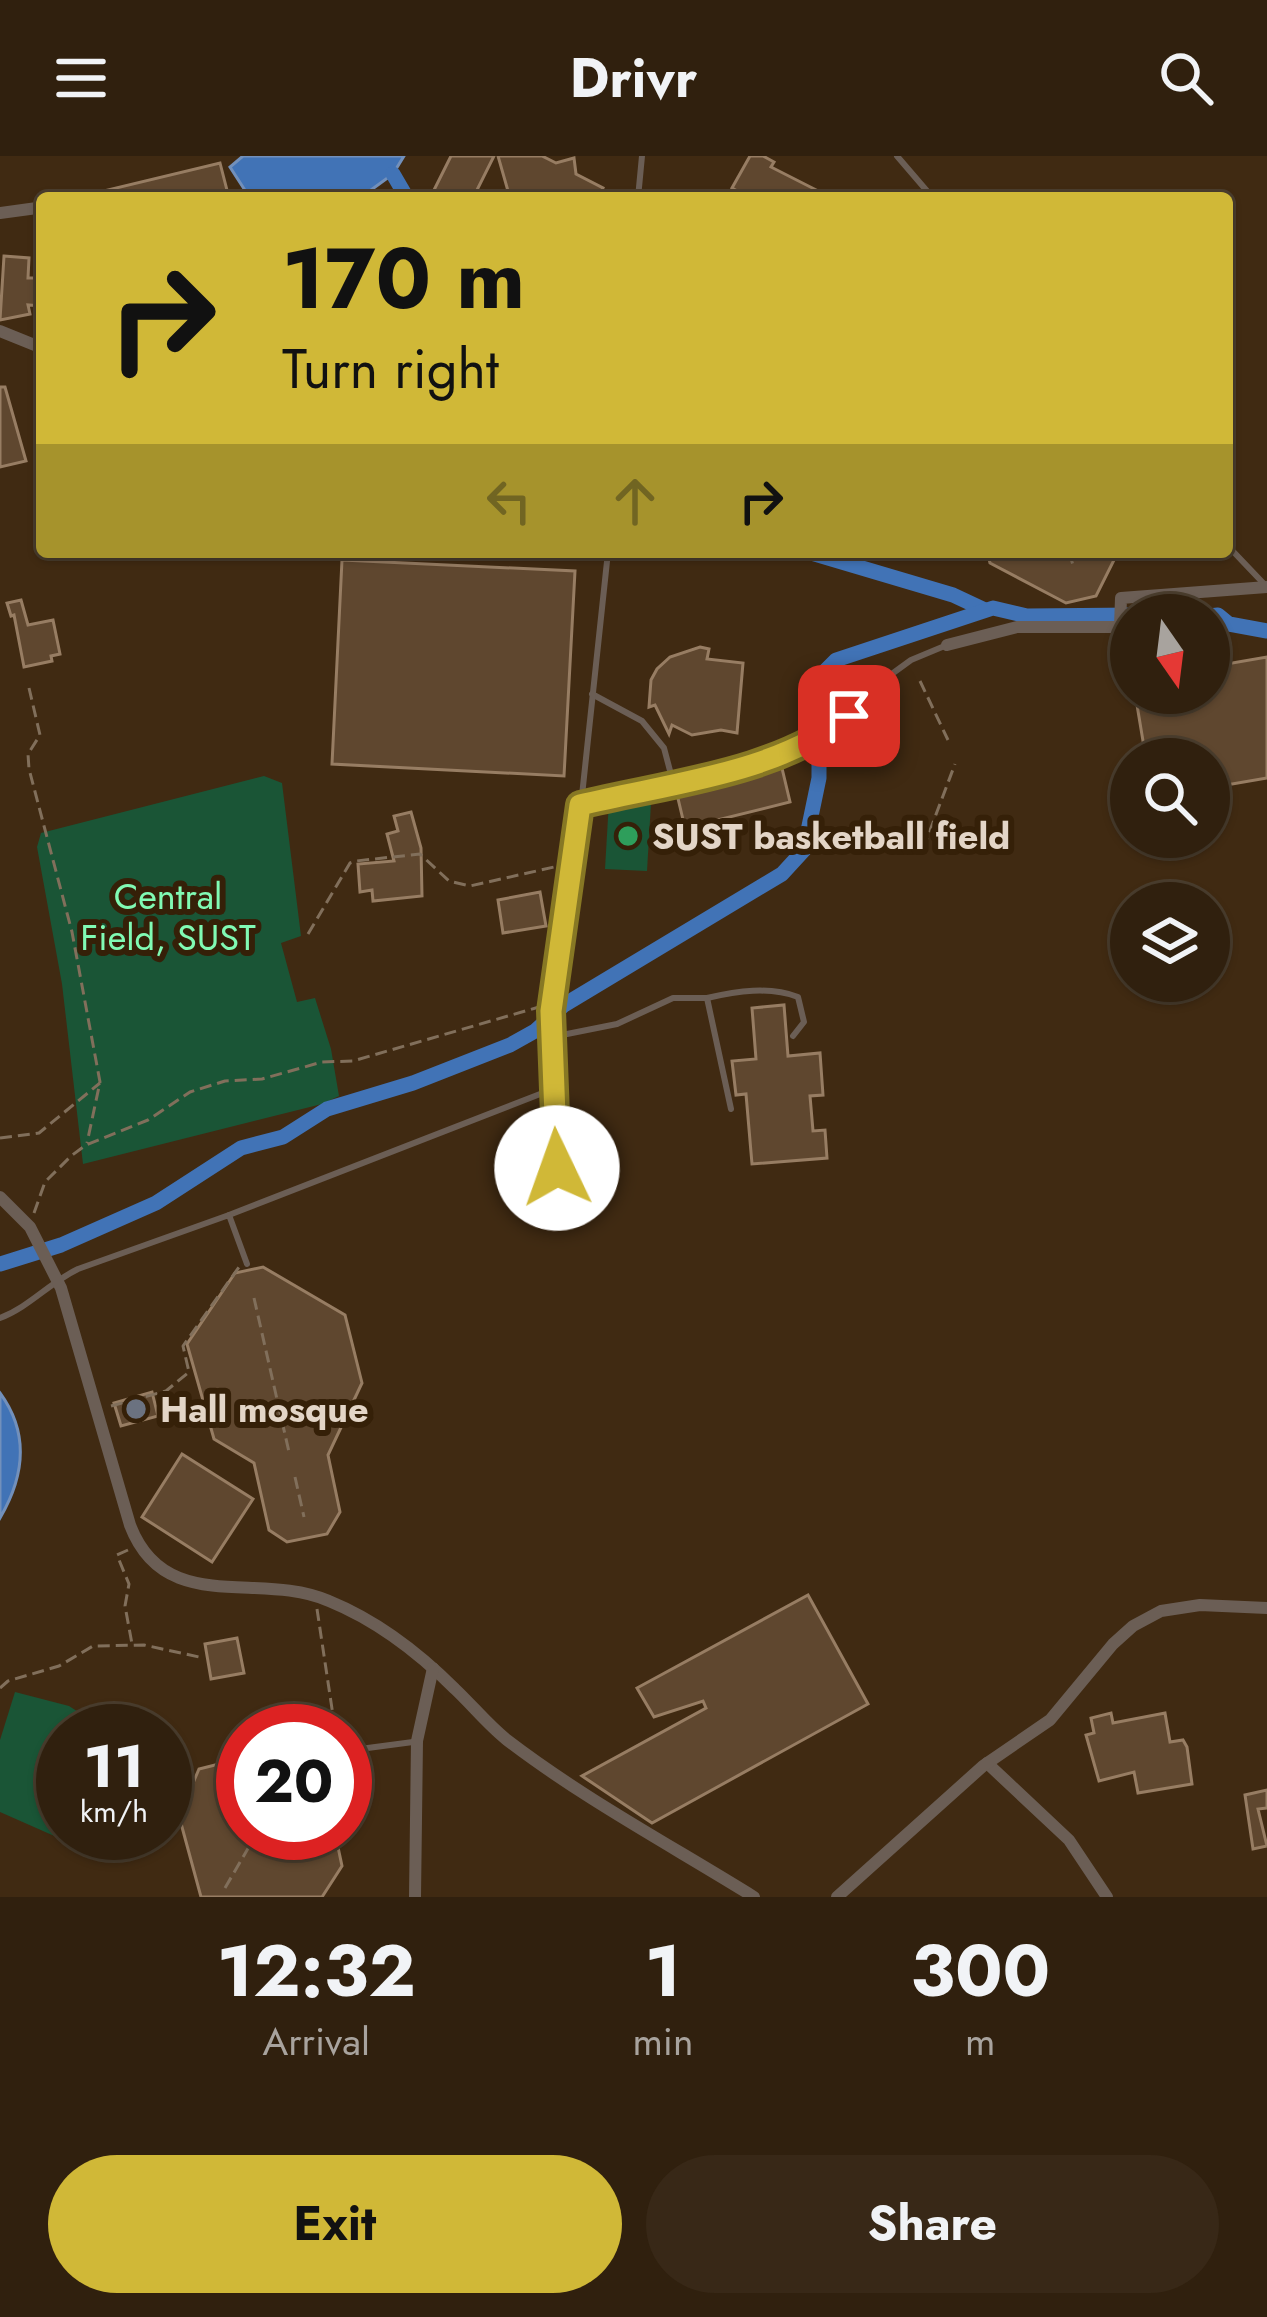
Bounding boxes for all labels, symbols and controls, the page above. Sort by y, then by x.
text: Drivr [570,39,697,117]
icon: menu [48,45,114,111]
icon: search [1153,45,1219,111]
text: 170 m [282,218,525,340]
icon: right [84,240,240,396]
text: Turn right [282,330,499,408]
icon: left [476,468,542,534]
icon: ahead [602,468,668,534]
icon: right [728,468,794,534]
north arrow [1110,594,1230,714]
map controls [1110,594,1230,1002]
pin [798,665,900,767]
icon: arrive [816,683,882,749]
button: search [1110,738,1230,858]
place label: SUST basketball field [652,810,1010,862]
marker: SUST basketball field [615,823,641,849]
park label: Central Field, SUST [80,870,256,963]
button: layers [1110,882,1230,1002]
position arrow [494,1105,620,1231]
place label: Hall mosque [160,1383,369,1435]
marker: Hall mosque [123,1396,149,1422]
speed limit sign: 20 [216,1704,372,1860]
text: 11 [83,1723,145,1810]
text: km/h [80,1790,148,1833]
text: 12:32 [217,1919,416,2023]
text: 1 [645,1919,681,2023]
text: 300 [910,1919,1050,2023]
text: Arrival [262,2013,370,2070]
text: min [632,2013,694,2070]
text: m [965,2013,995,2070]
button: Exit [48,2155,622,2293]
button: Share [646,2155,1219,2293]

